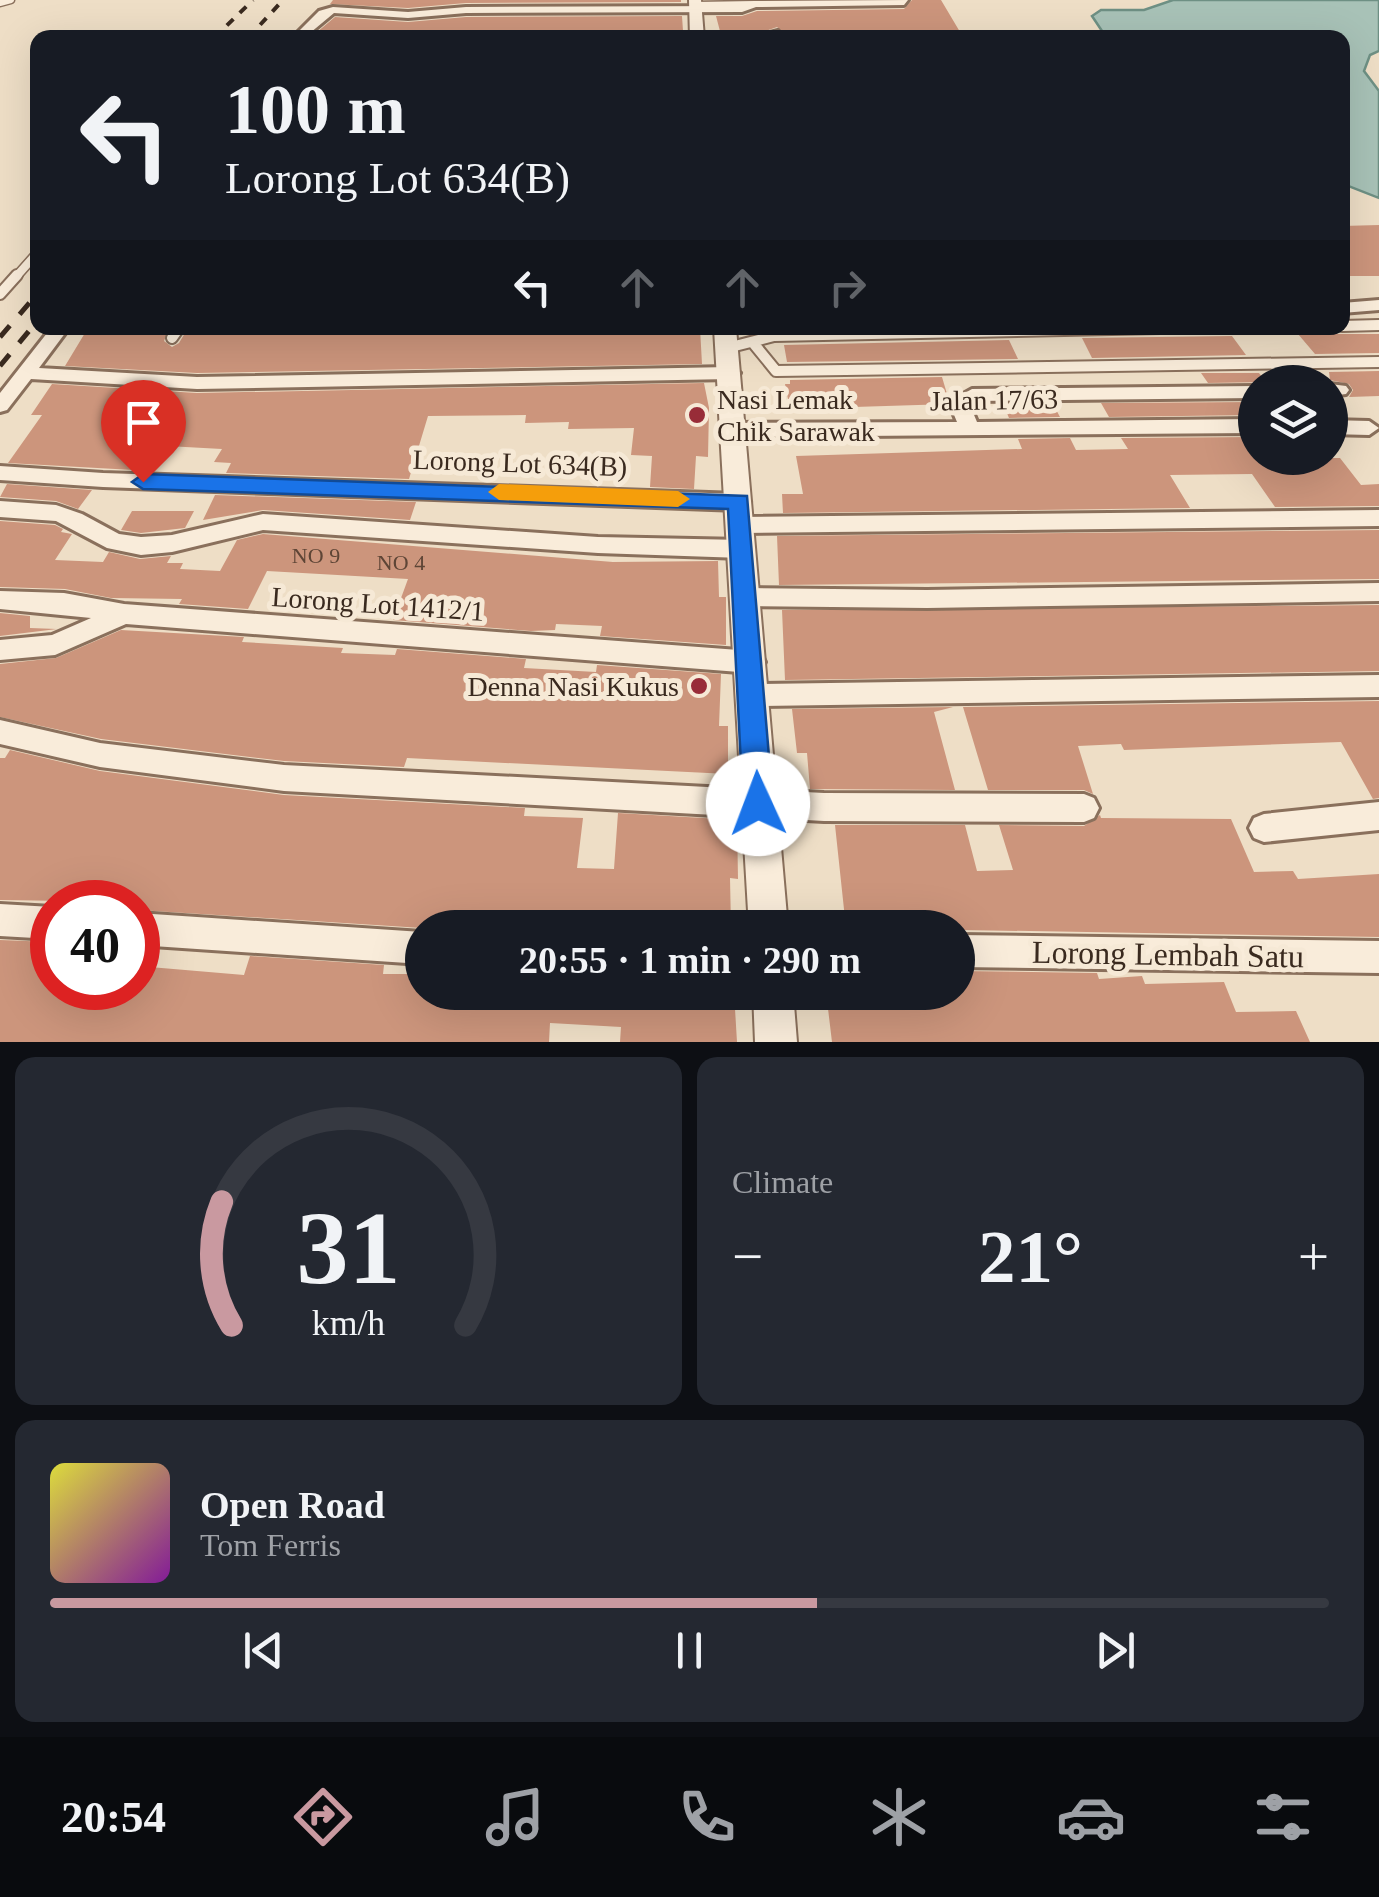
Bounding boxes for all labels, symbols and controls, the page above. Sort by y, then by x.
icon: left [60,70,190,200]
text: 100 m [225,71,406,148]
text: Lorong Lot 634(B) [225,153,570,203]
icon: left [505,260,560,315]
icon: ahead [610,260,665,315]
icon: ahead [715,260,770,315]
icon: right [820,260,875,315]
map controls [1238,365,1348,475]
button: layers [1238,365,1348,475]
pin [101,380,186,483]
street label: Jalan 17/63 [930,383,1058,417]
place label: Nasi Lemak Chik Sarawak [717,384,875,447]
icon: arrive [116,395,171,450]
marker: Nasi Lemak Chik Sarawak [686,404,708,426]
street label: Lorong Lot 634(B) [412,444,628,482]
house number: NO 9 [292,543,340,568]
house number: NO 4 [377,550,425,575]
street label: Lorong Lot 1412/1 [271,581,485,627]
place label: Denna Nasi Kukus [467,671,679,702]
marker: Denna Nasi Kukus [688,675,710,697]
position arrow [706,752,810,856]
speed limit sign: 40 [30,880,160,1010]
street label: Lorong Lembah Satu [1032,934,1304,974]
text: 20:55 · 1 min · 290 m [519,939,861,981]
text: Climate [732,1164,833,1200]
text: 31 [297,1190,401,1305]
text: 21° [978,1215,1083,1298]
text: − [732,1226,763,1287]
text: + [1298,1226,1329,1287]
text: km/h [312,1303,385,1343]
text: Open Road [200,1484,385,1526]
text: Tom Ferris [200,1527,341,1563]
icon: previous [236,1623,291,1678]
icon: pause [662,1623,717,1678]
icon: next [1088,1623,1143,1678]
icon: directions [288,1782,358,1852]
icon: music [480,1782,550,1852]
icon: phone [672,1782,742,1852]
icon: climate [864,1782,934,1852]
icon: car [1056,1782,1126,1852]
icon: filters [1248,1782,1318,1852]
text: 20:54 [61,1792,166,1842]

